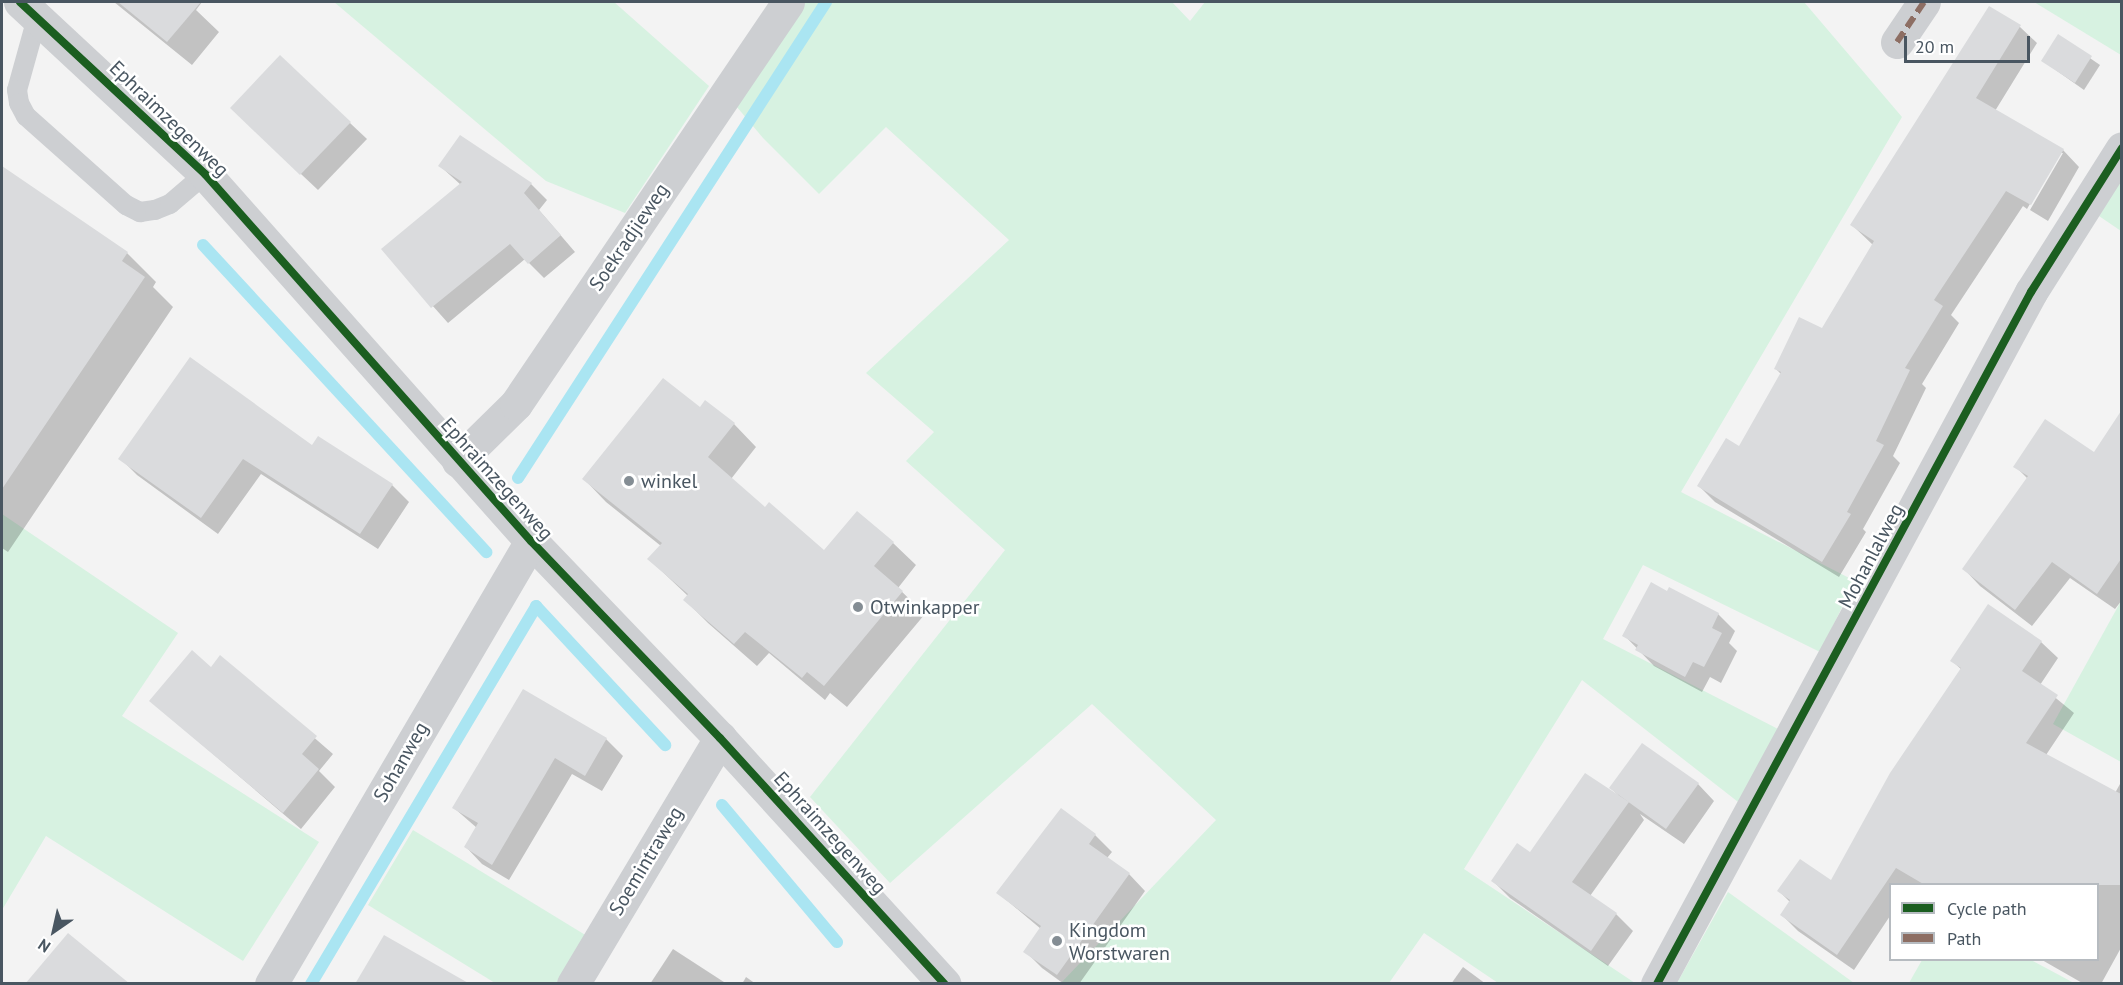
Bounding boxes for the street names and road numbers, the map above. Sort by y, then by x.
street label: Ephraimzegenweg [104,56,234,182]
street label: Soekradjieweg [584,179,674,295]
street label: Ephraimzegenweg [436,413,558,545]
street label: Mohanlalweg [1833,500,1909,612]
street label: Sohanweg [369,718,433,806]
street label: Ephraimzegenweg [769,767,891,899]
street label: Soemintraweg [604,802,688,920]

